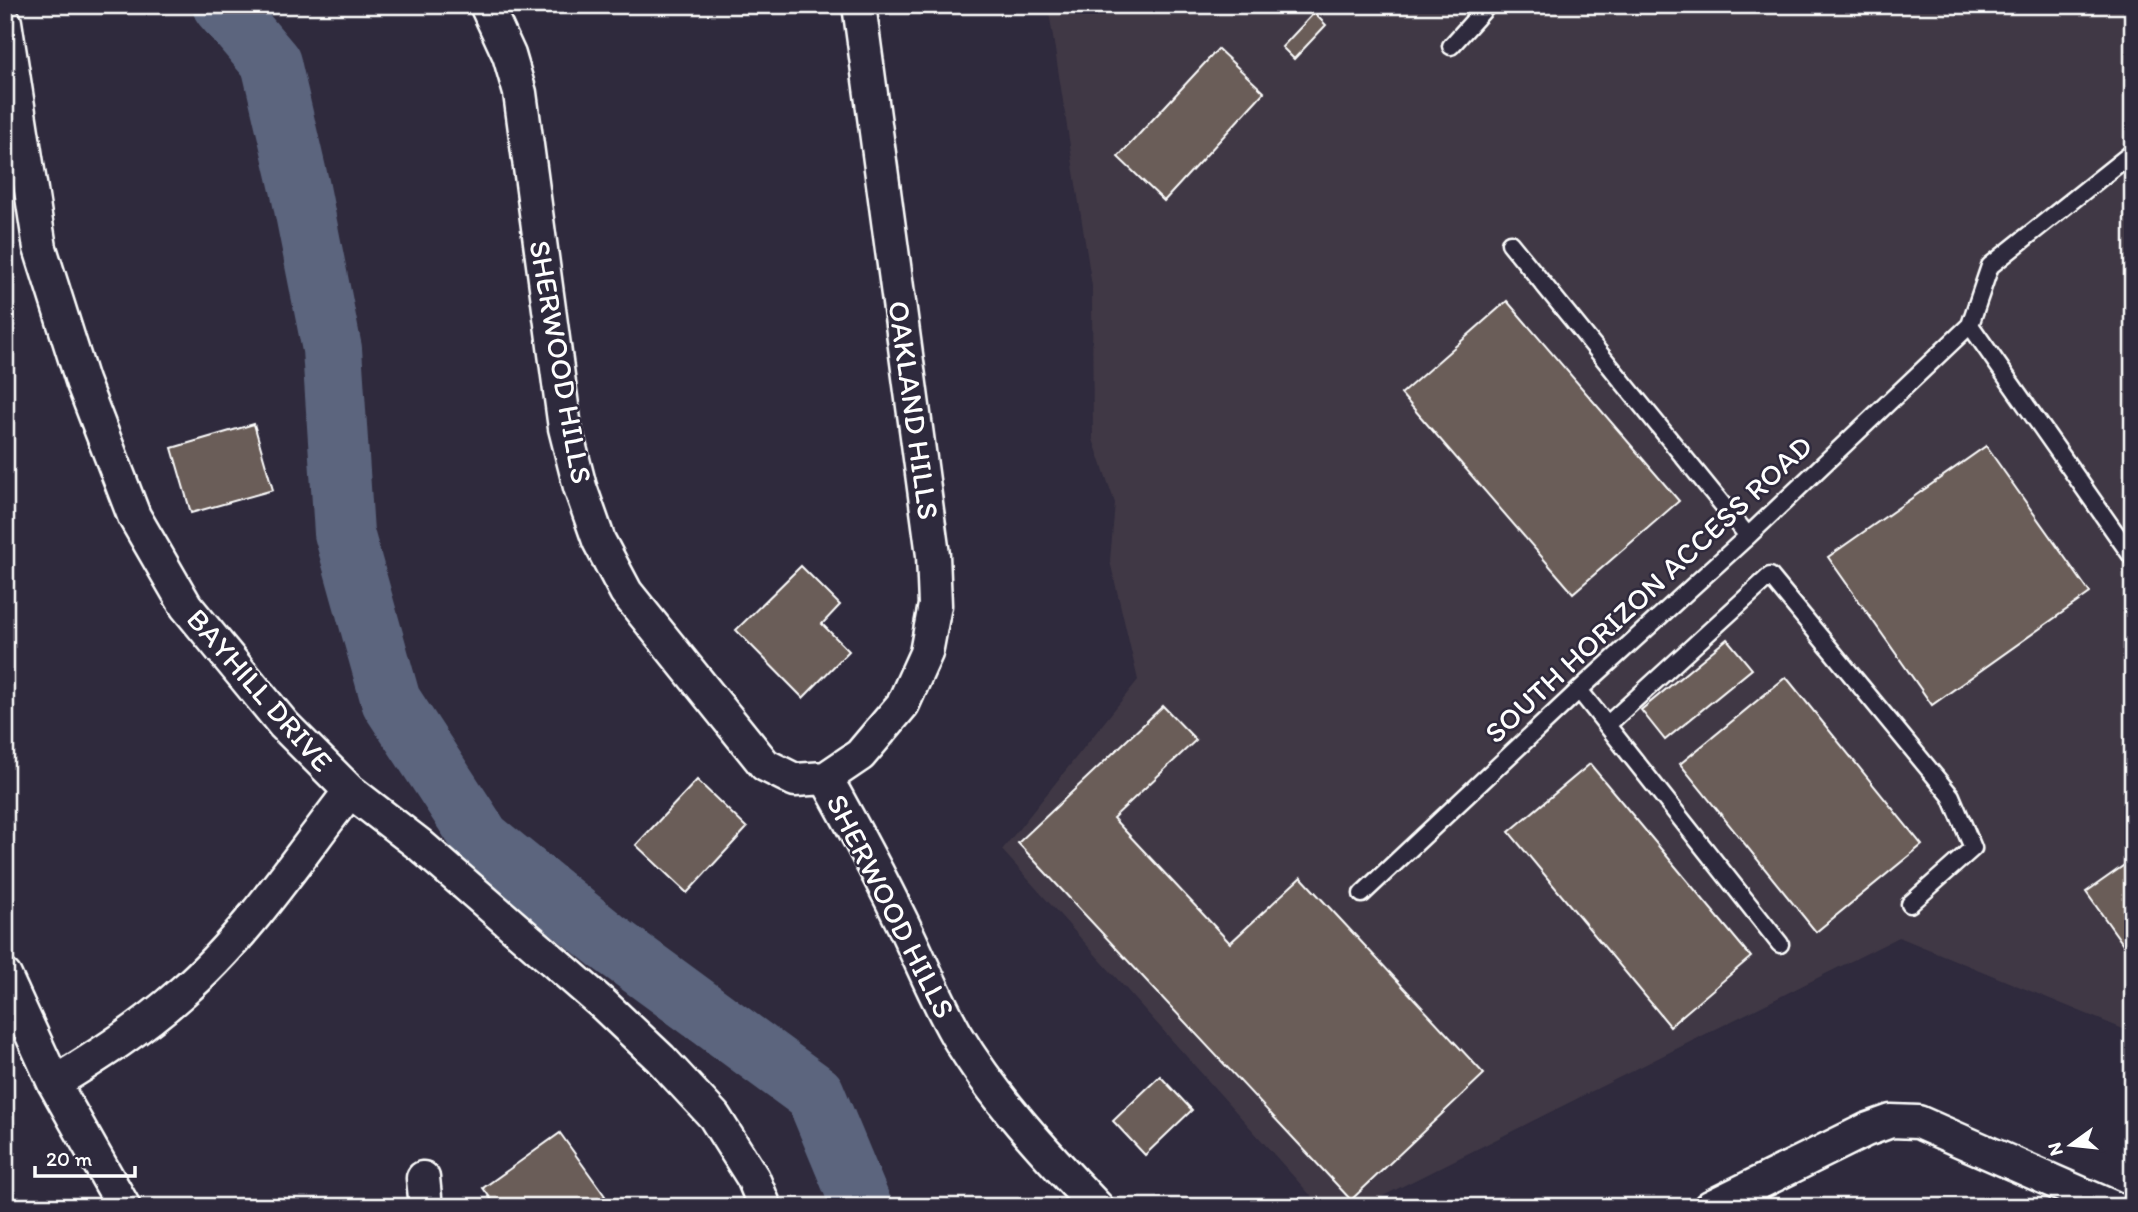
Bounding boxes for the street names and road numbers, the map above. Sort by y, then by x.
street label: SHERWOOD HILLS [521,237,601,487]
street label: OAKLAND HILLS [880,298,948,522]
street label: SOUTH HORIZON ACCESS ROAD [1476,427,1820,751]
street label: BAYHILL DRIVE [179,601,341,779]
street label: SHERWOOD HILLS [819,788,963,1024]

